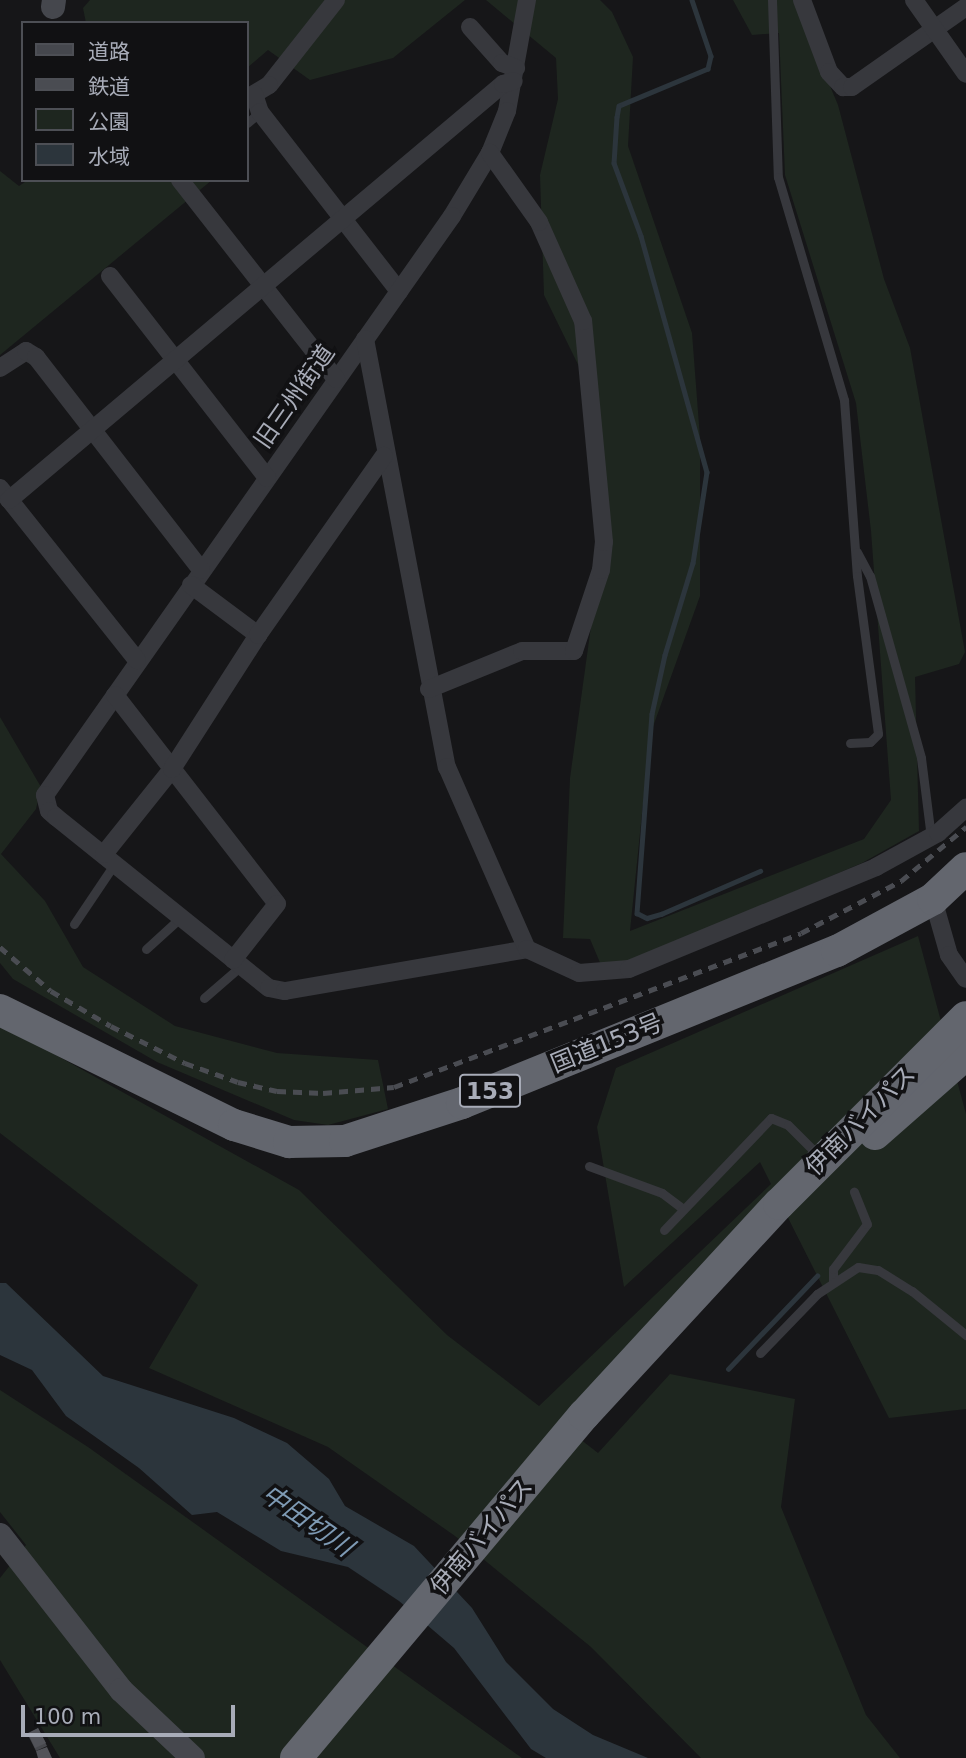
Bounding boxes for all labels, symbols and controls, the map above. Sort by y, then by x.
legend [21,21,248,182]
text: 道路 [88,40,130,64]
text: 鉄道 [88,75,130,99]
text: 公園 [88,110,130,134]
text: 水域 [88,145,130,169]
street label: 旧三州街道 [249,340,341,454]
street label: 国道153号 [547,1009,667,1079]
street label: 伊南バイパス [800,1060,922,1182]
road number: 153 [458,1072,522,1110]
street label: 伊南バイパス [425,1473,539,1601]
water label: 中田切川 [255,1478,359,1564]
scale bar [24,1692,238,1736]
text: 100 m [34,1705,101,1729]

